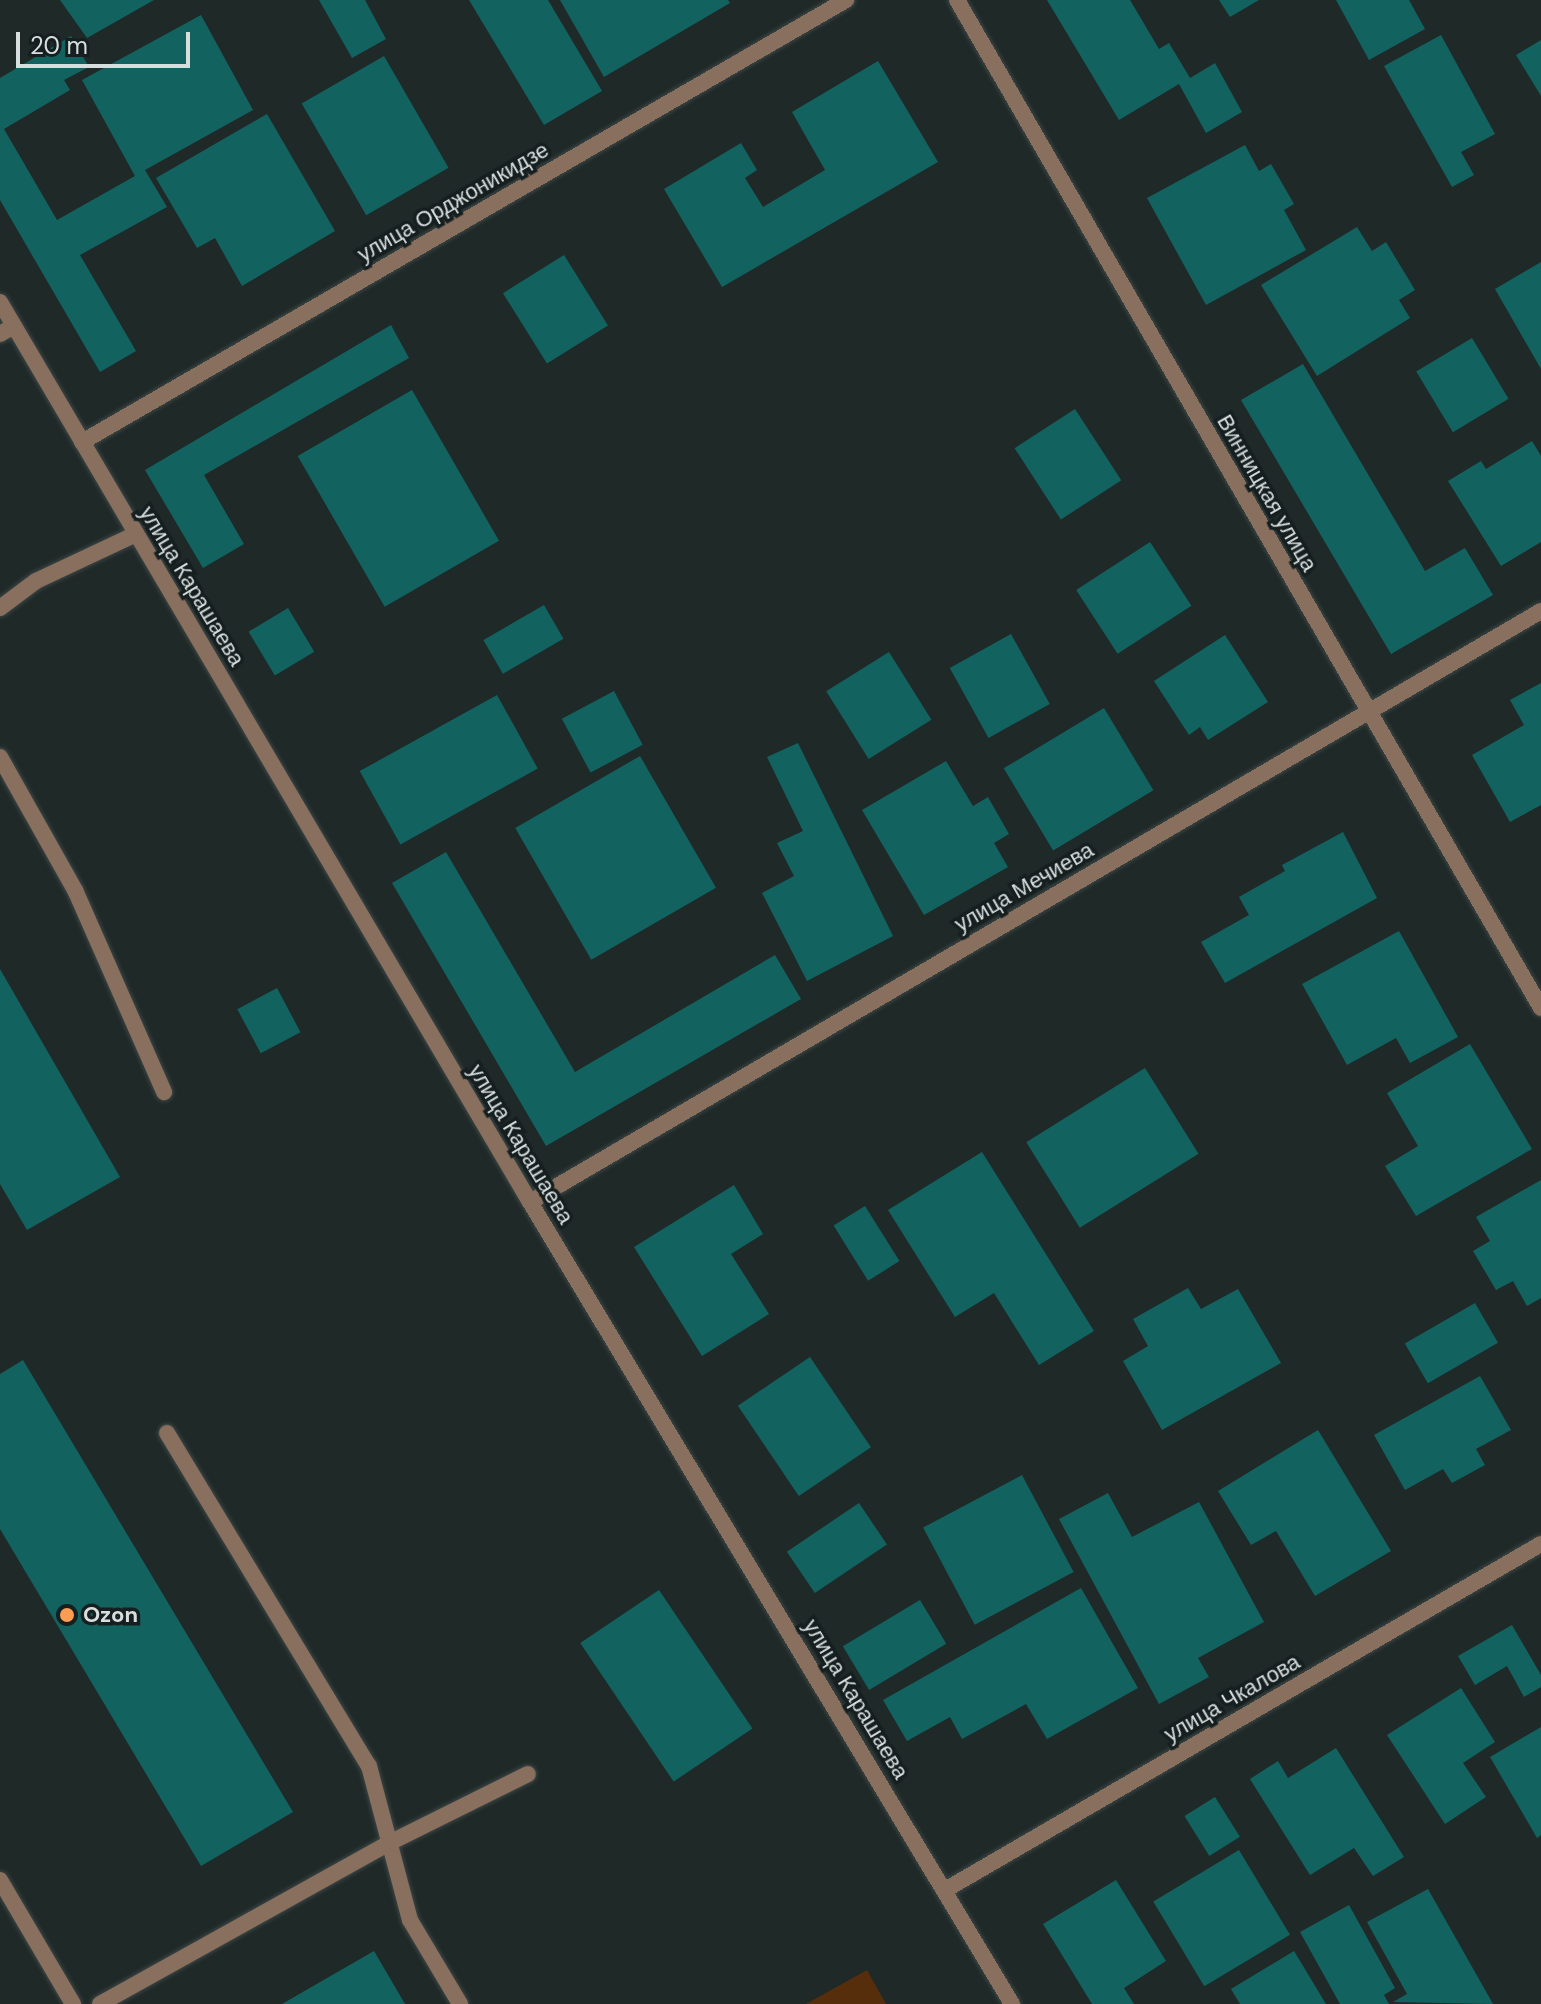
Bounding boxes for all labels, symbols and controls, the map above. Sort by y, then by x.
scale bar [20,16,194,66]
text: 20 m [30,30,88,61]
street label: улица Орджоникидзе [353,137,553,267]
street label: Винницкая улица [1211,410,1323,576]
street label: улица Карашаева [134,501,250,671]
street label: улица Мечиева [950,837,1098,937]
street label: улица Карашаева [463,1059,579,1229]
place label: Ozon [83,1602,138,1628]
marker: Ozon [58,1606,76,1624]
street label: улица Карашаева [798,1614,914,1784]
street label: улица Чкалова [1159,1648,1305,1748]

